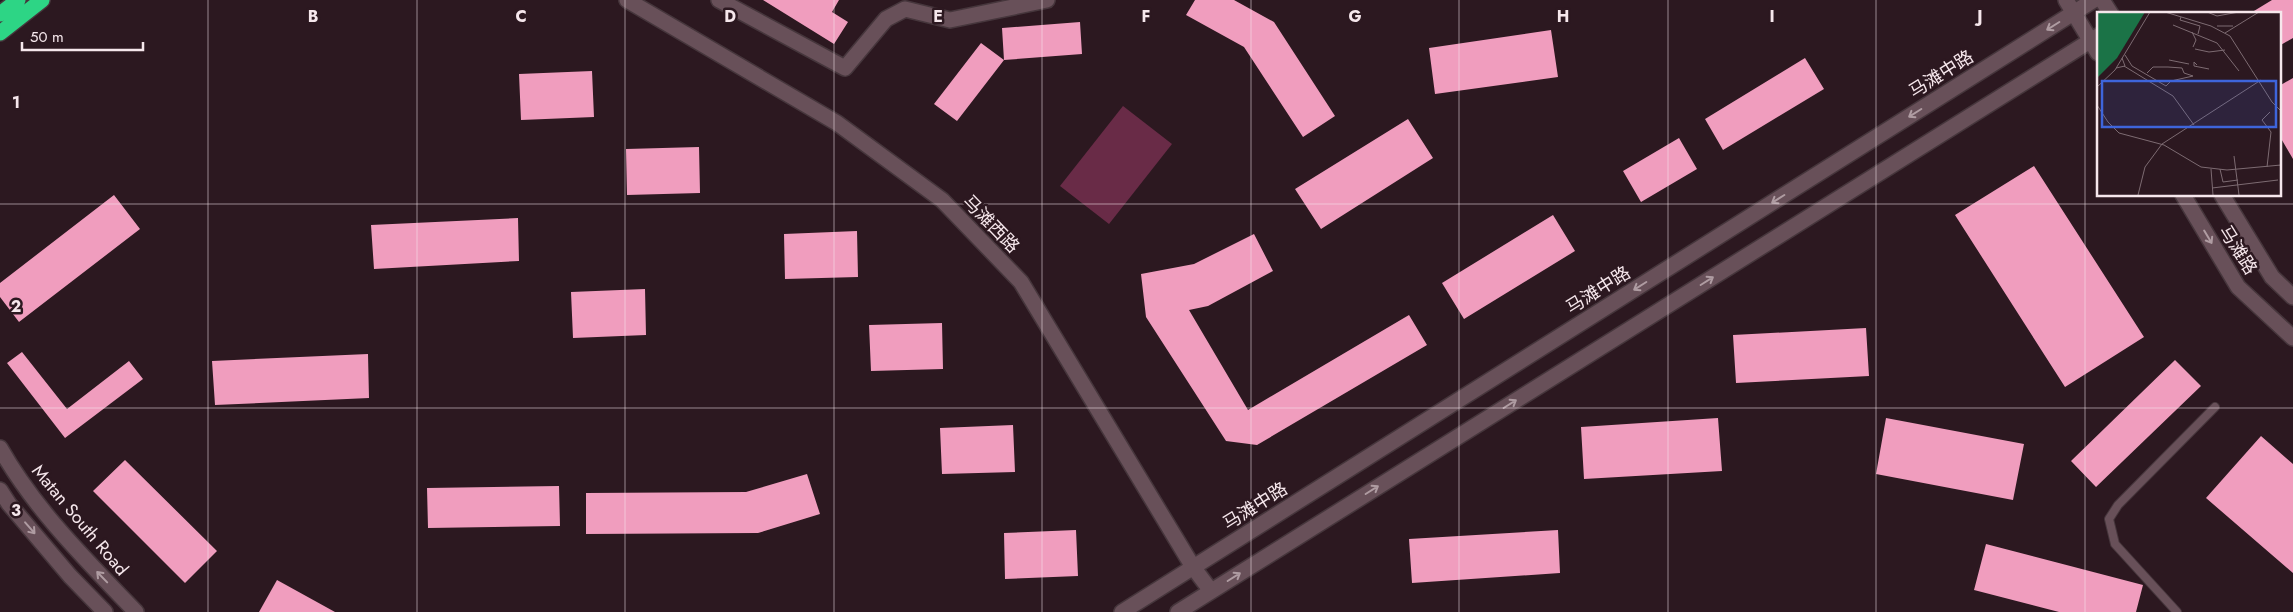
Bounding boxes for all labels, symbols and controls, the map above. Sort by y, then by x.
text: B [308,5,318,28]
text: C [515,5,527,28]
text: D [724,5,736,28]
text: E [933,5,943,28]
text: F [1142,5,1150,28]
text: G [1348,5,1362,28]
text: H [1557,5,1569,28]
text: I [1769,5,1775,28]
text: J [1974,5,1983,28]
inset map [2097,12,2280,196]
scale bar [22,20,144,52]
one-way arrow [2046,22,2060,32]
text: 50 m [30,26,64,48]
street label: 马滩中路 [1904,44,1978,104]
text: 1 [12,91,20,114]
one-way arrow [1909,108,1923,118]
street label: 马滩西路 [957,189,1025,259]
one-way arrow [1771,195,1785,205]
street label: 马滩路 [2213,220,2263,280]
one-way arrow [2203,229,2213,243]
street label: 马滩中路 [1561,260,1635,320]
one-way arrow [1699,275,1713,285]
one-way arrow [1633,280,1647,291]
text: 2 [11,295,21,318]
one-way arrow [1502,399,1516,409]
street label: Matan South Road [26,459,134,581]
street label: 马滩中路 [1218,476,1292,536]
one-way arrow [1365,485,1379,496]
text: 3 [11,499,21,522]
one-way arrow [24,521,35,534]
one-way arrow [96,571,108,583]
one-way arrow [1227,571,1241,581]

